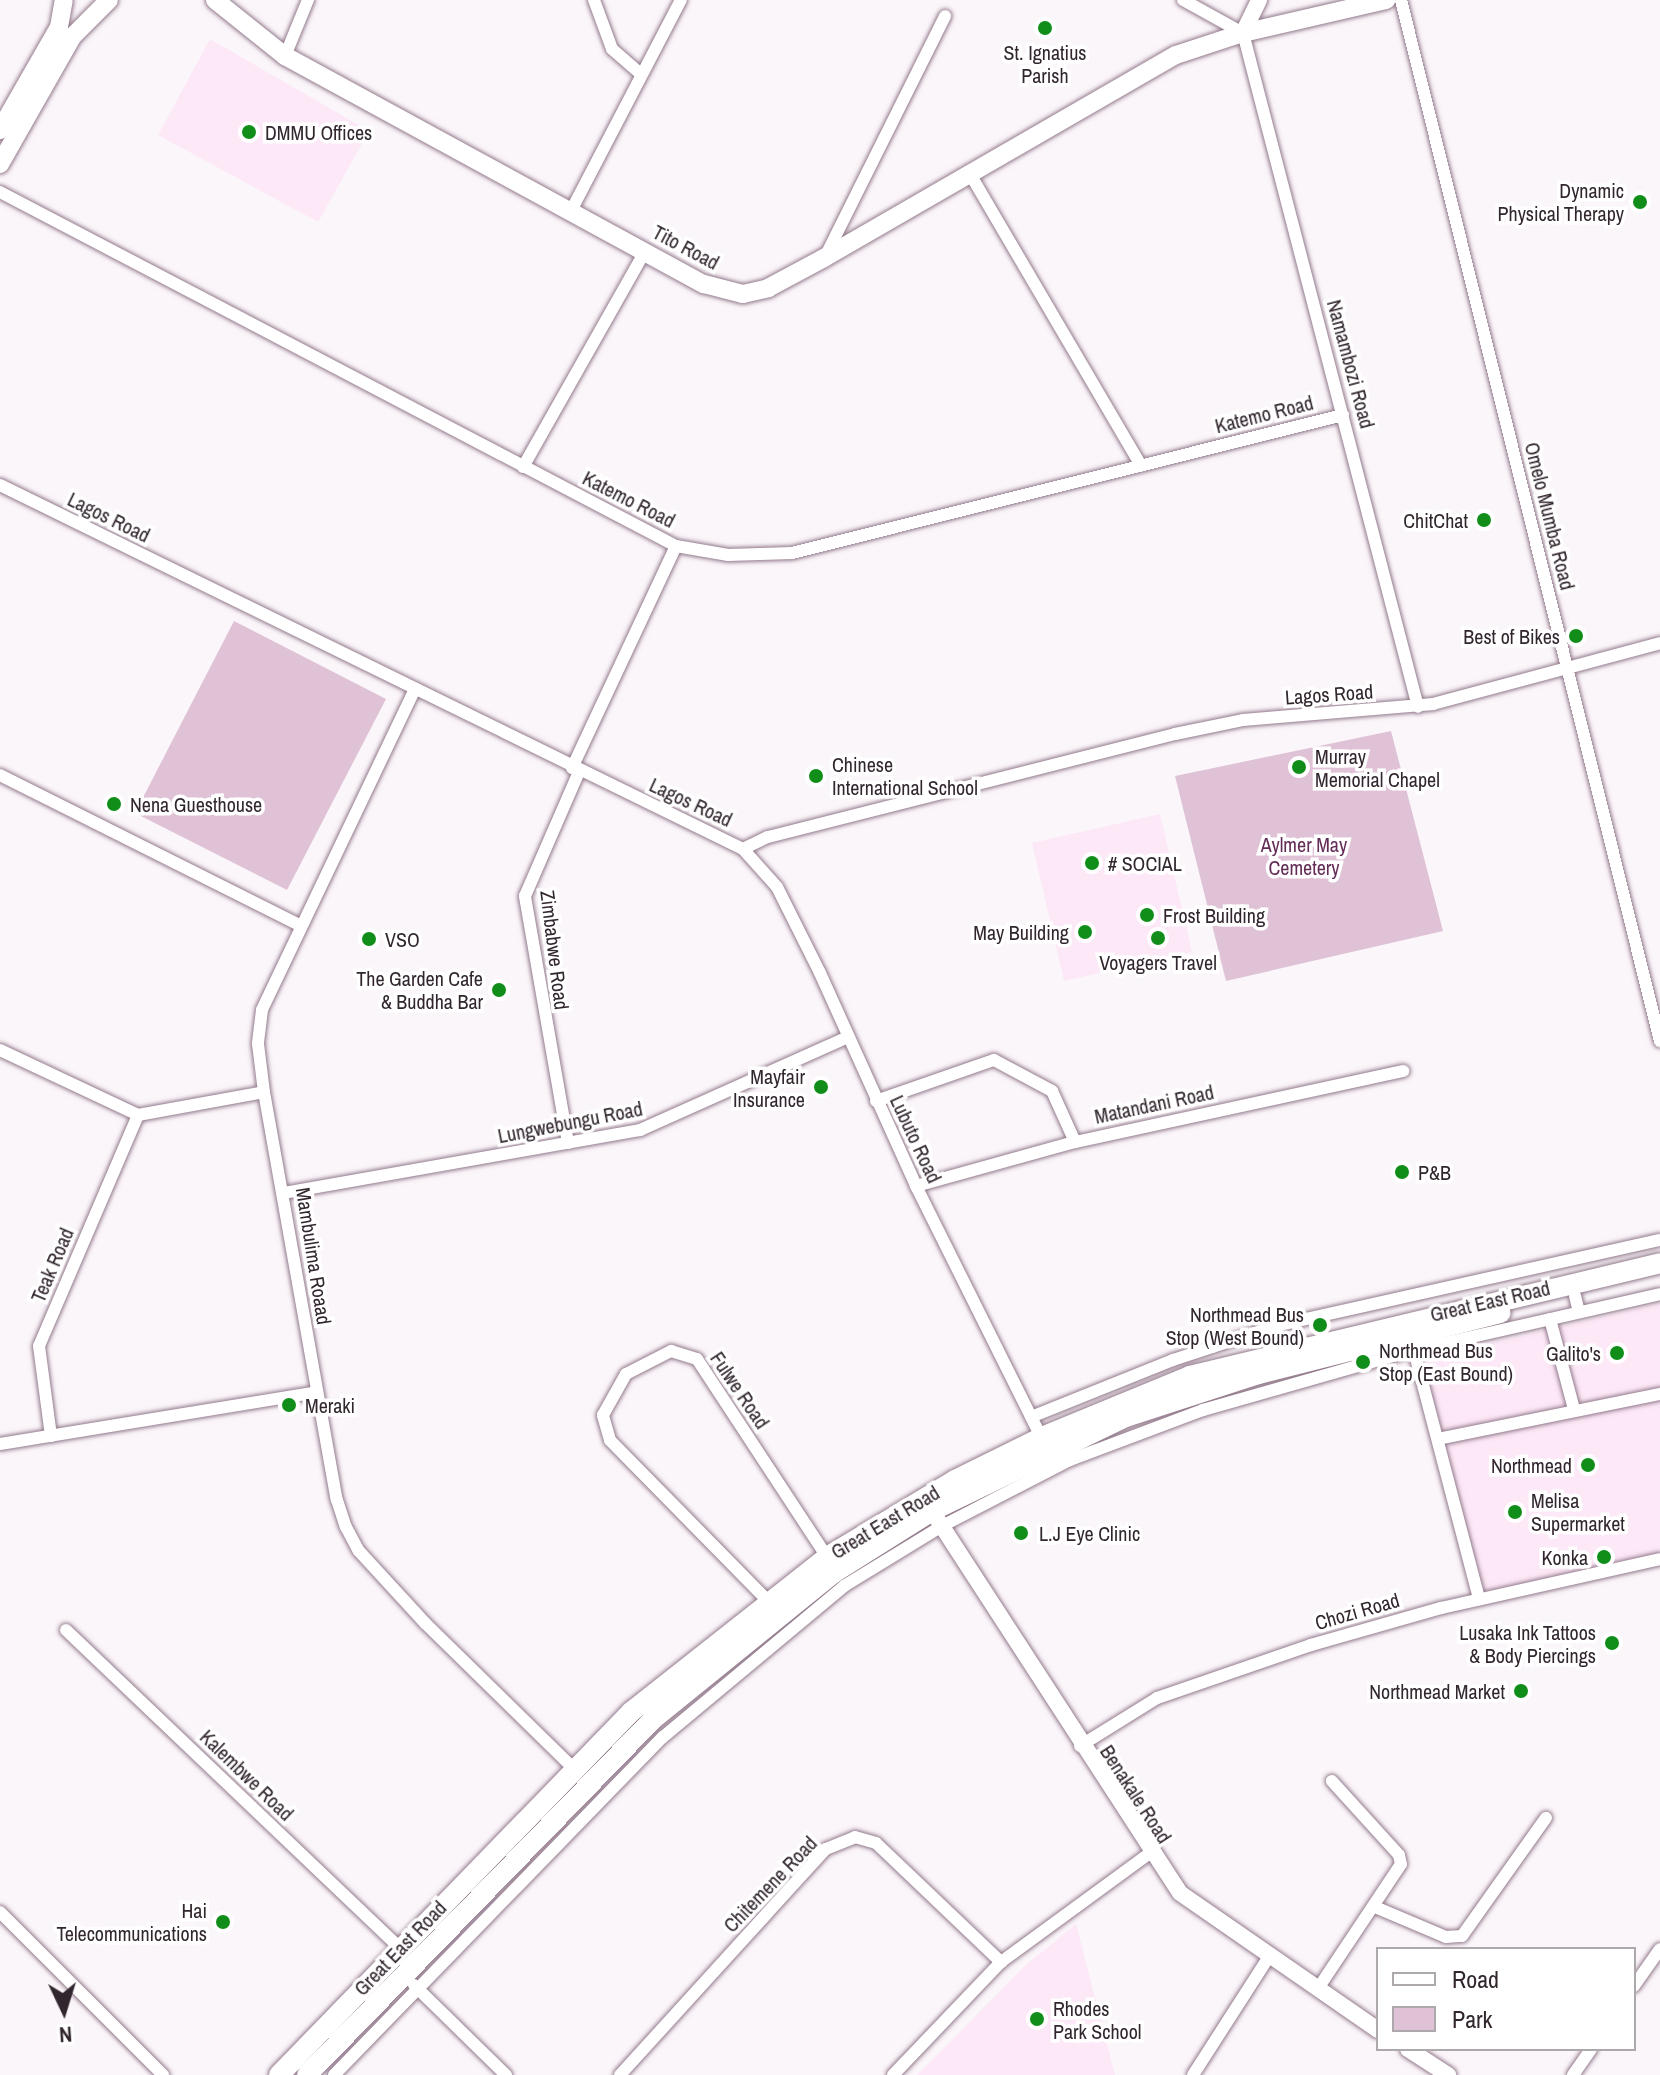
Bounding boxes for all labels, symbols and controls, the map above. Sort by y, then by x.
marker: St. Ignatius Parish [1036,19,1054,37]
place label: St. Ignatius Parish [1004,40,1086,87]
place label: DMMU Offices [265,120,372,144]
marker: DMMU Offices [240,123,258,141]
place label: Dynamic Physical Therapy [1497,178,1624,225]
marker: Dynamic Physical Therapy [1631,193,1649,211]
street label: Tito Road [649,220,723,274]
street label: Namambozi Road [1322,297,1380,431]
street label: Katemo Road [1212,390,1316,438]
street label: Omelo Mumba Road [1520,440,1580,592]
street label: Katemo Road [579,466,679,532]
street label: Lagos Road [64,487,154,547]
place label: ChitChat [1403,508,1468,532]
marker: ChitChat [1475,511,1493,529]
place label: Best of Bikes [1463,624,1560,648]
marker: Best of Bikes [1567,627,1585,645]
street label: Lagos Road [1284,679,1374,709]
place label: Murray Memorial Chapel [1315,744,1440,791]
place label: Chinese International School [832,752,978,799]
marker: Murray Memorial Chapel [1290,758,1308,776]
marker: Chinese International School [807,767,825,785]
street label: Lagos Road [646,772,736,832]
place label: Nena Guesthouse [130,792,262,816]
marker: Nena Guesthouse [105,795,123,813]
park label: Aylmer May Cemetery [1261,833,1347,880]
place label: # SOCIAL [1108,851,1182,875]
marker: # SOCIAL [1083,854,1101,872]
street label: Zimbabwe Road [536,889,574,1011]
place label: Frost Building [1163,903,1265,927]
marker: Frost Building [1138,906,1156,924]
place label: May Building [973,920,1069,944]
marker: May Building [1076,923,1094,941]
place label: VSO [385,927,420,951]
marker: Voyagers Travel [1149,929,1167,947]
marker: VSO [360,930,378,948]
place label: Voyagers Travel [1099,950,1217,974]
place label: The Garden Cafe & Buddha Bar [356,966,483,1013]
marker: The Garden Cafe & Buddha Bar [490,981,508,999]
place label: Mayfair Insurance [733,1064,805,1111]
marker: Mayfair Insurance [812,1078,830,1096]
street label: Matandani Road [1092,1080,1216,1128]
street label: Lubuto Road [885,1091,947,1187]
street label: Lungwebungu Road [496,1096,644,1148]
place label: P&B [1418,1160,1451,1184]
marker: P&B [1393,1163,1411,1181]
street label: Mambulima Roaad [291,1186,337,1326]
street label: Teak Road [26,1224,78,1306]
street label: Great East Road [1428,1276,1552,1326]
place label: Northmead Bus Stop (West Bound) [1166,1302,1304,1349]
marker: Northmead Bus Stop (West Bound) [1311,1316,1329,1334]
place label: Northmead Bus Stop (East Bound) [1379,1338,1513,1385]
place label: Galito's [1546,1341,1601,1365]
marker: Galito's [1608,1344,1626,1362]
street label: Fulwe Road [706,1347,774,1433]
marker: Northmead Bus Stop (East Bound) [1354,1353,1372,1371]
place label: Meraki [305,1393,355,1417]
marker: Meraki [280,1396,298,1414]
place label: Northmead [1491,1453,1572,1477]
marker: Northmead [1579,1456,1597,1474]
street label: Great East Road [826,1480,944,1564]
place label: Melisa Supermarket [1531,1488,1625,1535]
marker: Melisa Supermarket [1506,1503,1524,1521]
place label: L.J Eye Clinic [1039,1521,1140,1545]
marker: L.J Eye Clinic [1010,1522,1032,1544]
place label: Konka [1542,1545,1588,1569]
marker: Konka [1595,1548,1613,1566]
street label: Chozi Road [1312,1588,1402,1634]
place label: Lusaka Ink Tattoos & Body Piercings [1459,1620,1596,1667]
marker: Lusaka Ink Tattoos & Body Piercings [1603,1634,1621,1652]
place label: Northmead Market [1369,1679,1505,1703]
marker: Northmead Market [1512,1682,1530,1700]
street label: Kalembwe Road [195,1725,299,1825]
street label: Benakale Road [1095,1740,1177,1848]
street label: Chitemene Road [718,1831,822,1937]
street label: Great East Road [349,1896,451,2000]
place label: Hai Telecommunications [57,1898,207,1945]
marker: Hai Telecommunications [214,1913,232,1931]
legend [1376,1947,1636,2051]
text: Road [1452,1963,1499,1995]
north arrow [24,1971,104,2051]
place label: Rhodes Park School [1053,1996,1141,2043]
text: Park [1452,2003,1492,2035]
marker: Rhodes Park School [1028,2010,1046,2028]
text: N [58,2020,73,2050]

